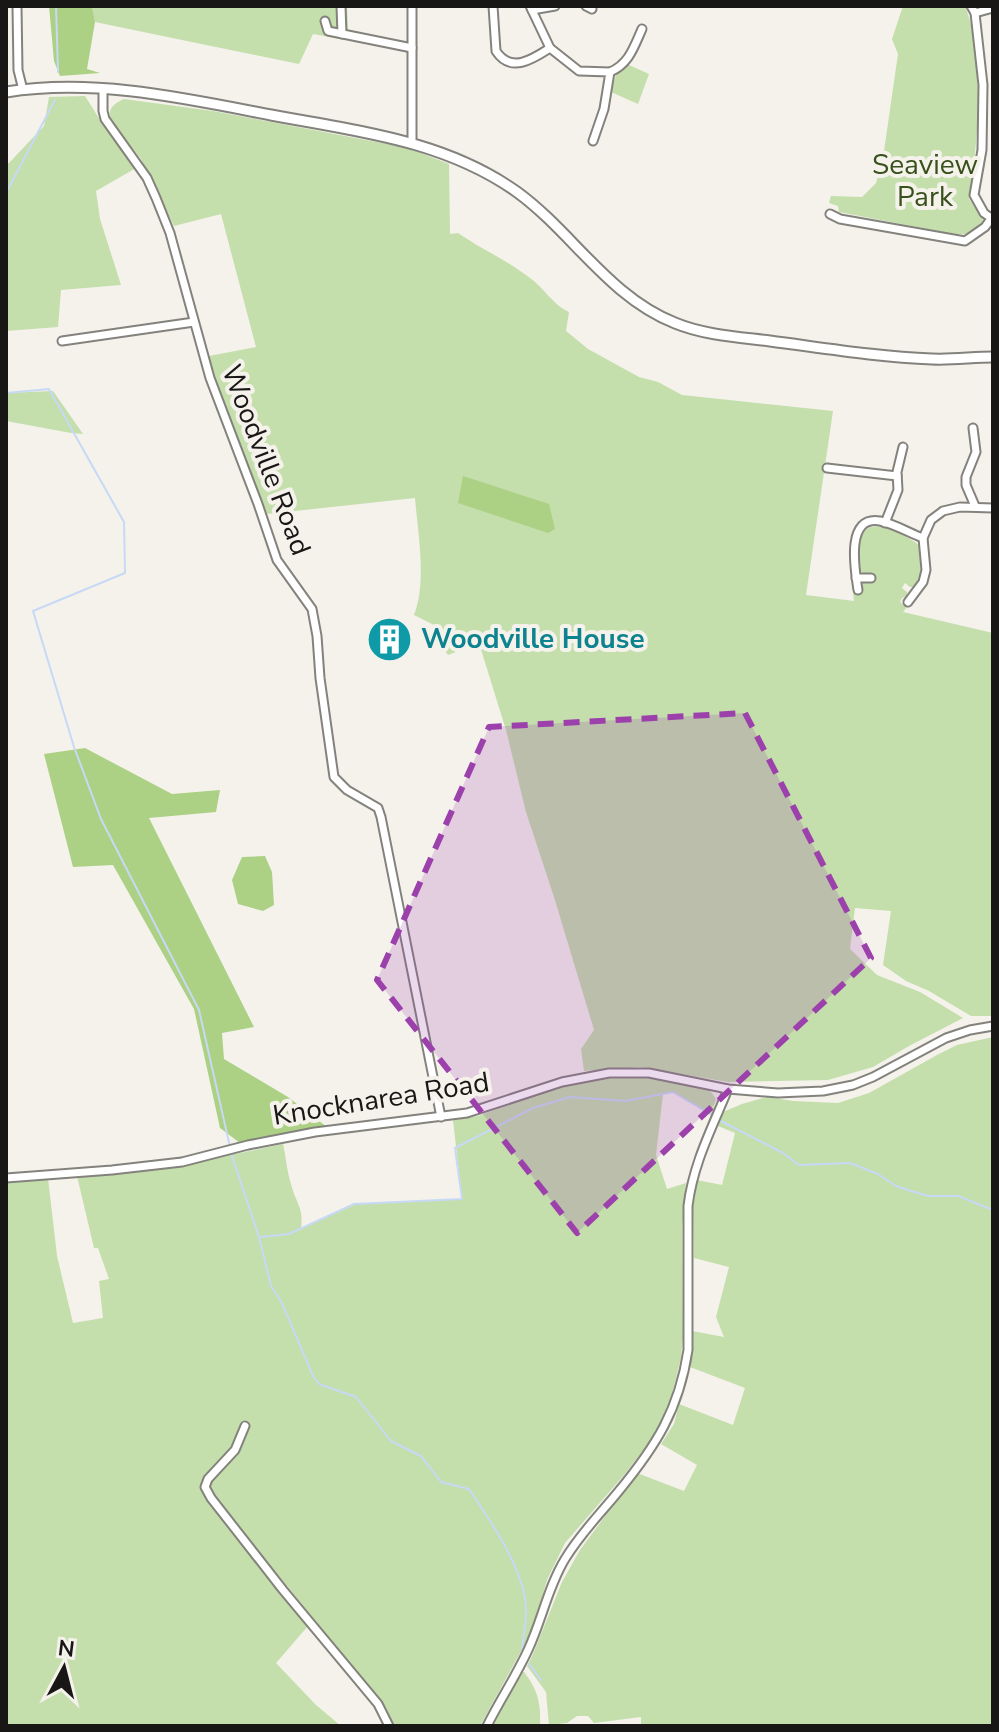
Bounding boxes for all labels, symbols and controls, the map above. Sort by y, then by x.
park label: Seaview Park [872,146,978,216]
street label: Woodville Road [212,359,320,561]
building icon: Woodville House [366,615,414,663]
place label: Woodville House [421,620,645,658]
street label: Knocknarea Road [270,1063,492,1135]
north arrow [24,1628,104,1708]
text: N [56,1633,76,1665]

